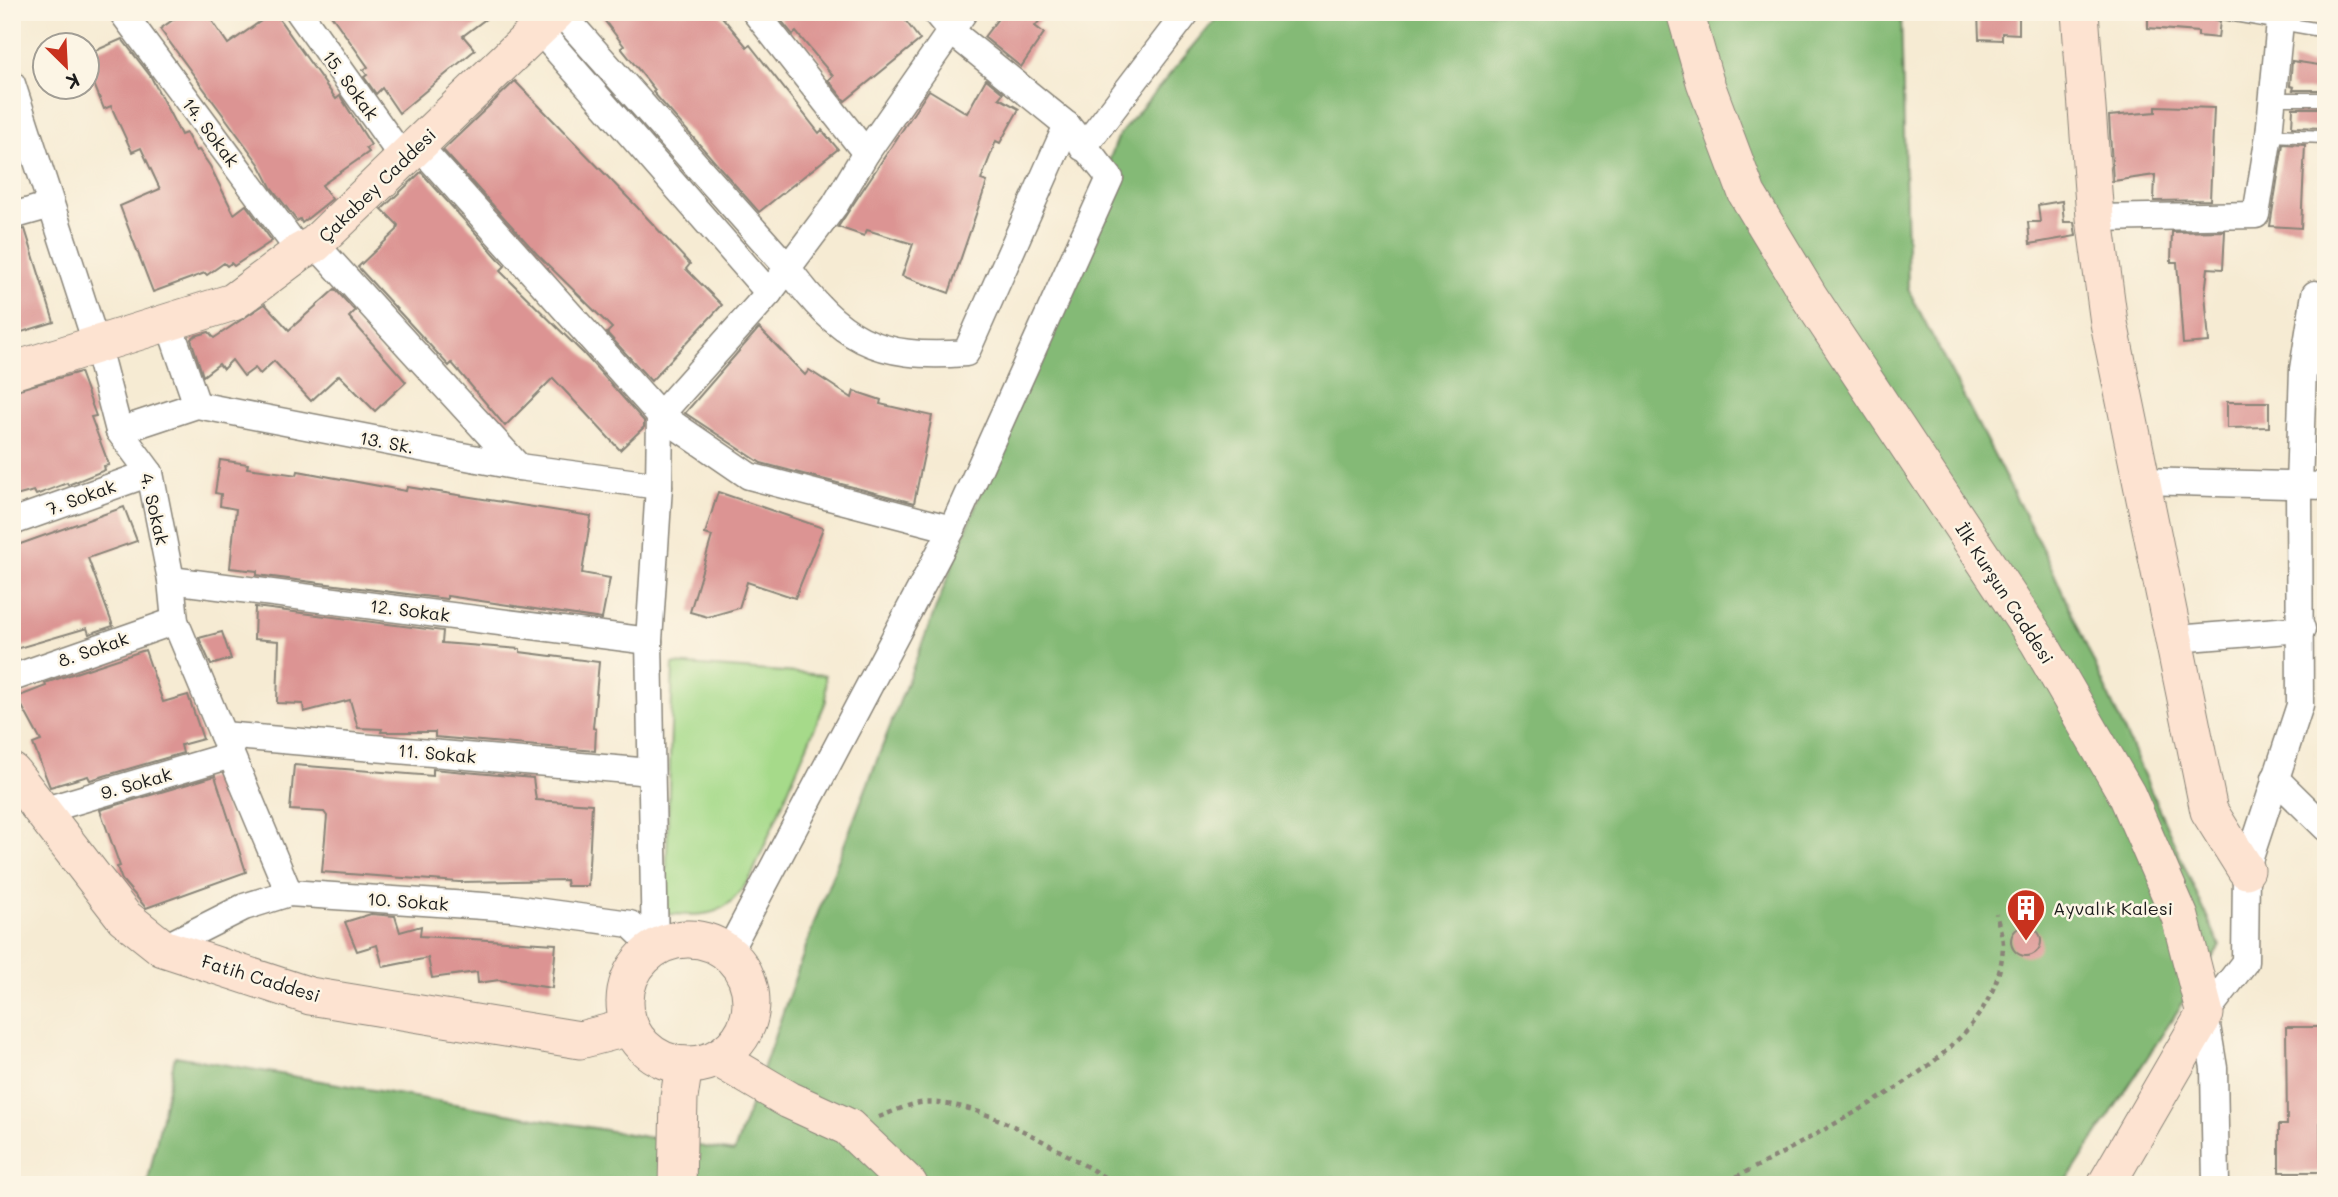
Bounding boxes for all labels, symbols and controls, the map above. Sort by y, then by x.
north arrow [32,32,102,102]
street label: 15. Sokak [318,45,384,125]
text: K [62,68,84,96]
street label: 14. Sokak [177,92,245,172]
street label: Çakabey Caddesi [313,123,441,247]
street label: 13. Sk. [358,425,416,459]
street label: 4. Sokak [135,471,175,547]
street label: 7. Sokak [43,473,119,521]
street label: İlk Kurşun Caddesi [1950,518,2060,668]
street label: 12. Sokak [369,593,451,627]
street label: 8. Sokak [55,626,131,672]
street label: 11. Sokak [397,738,477,768]
street label: 9. Sokak [98,761,174,805]
street label: 10. Sokak [367,886,449,916]
building icon: Ayvalık Kalesi [2005,887,2047,942]
place label: Ayvalık Kalesi [2053,896,2173,920]
street label: Fatih Caddesi [199,949,323,1007]

